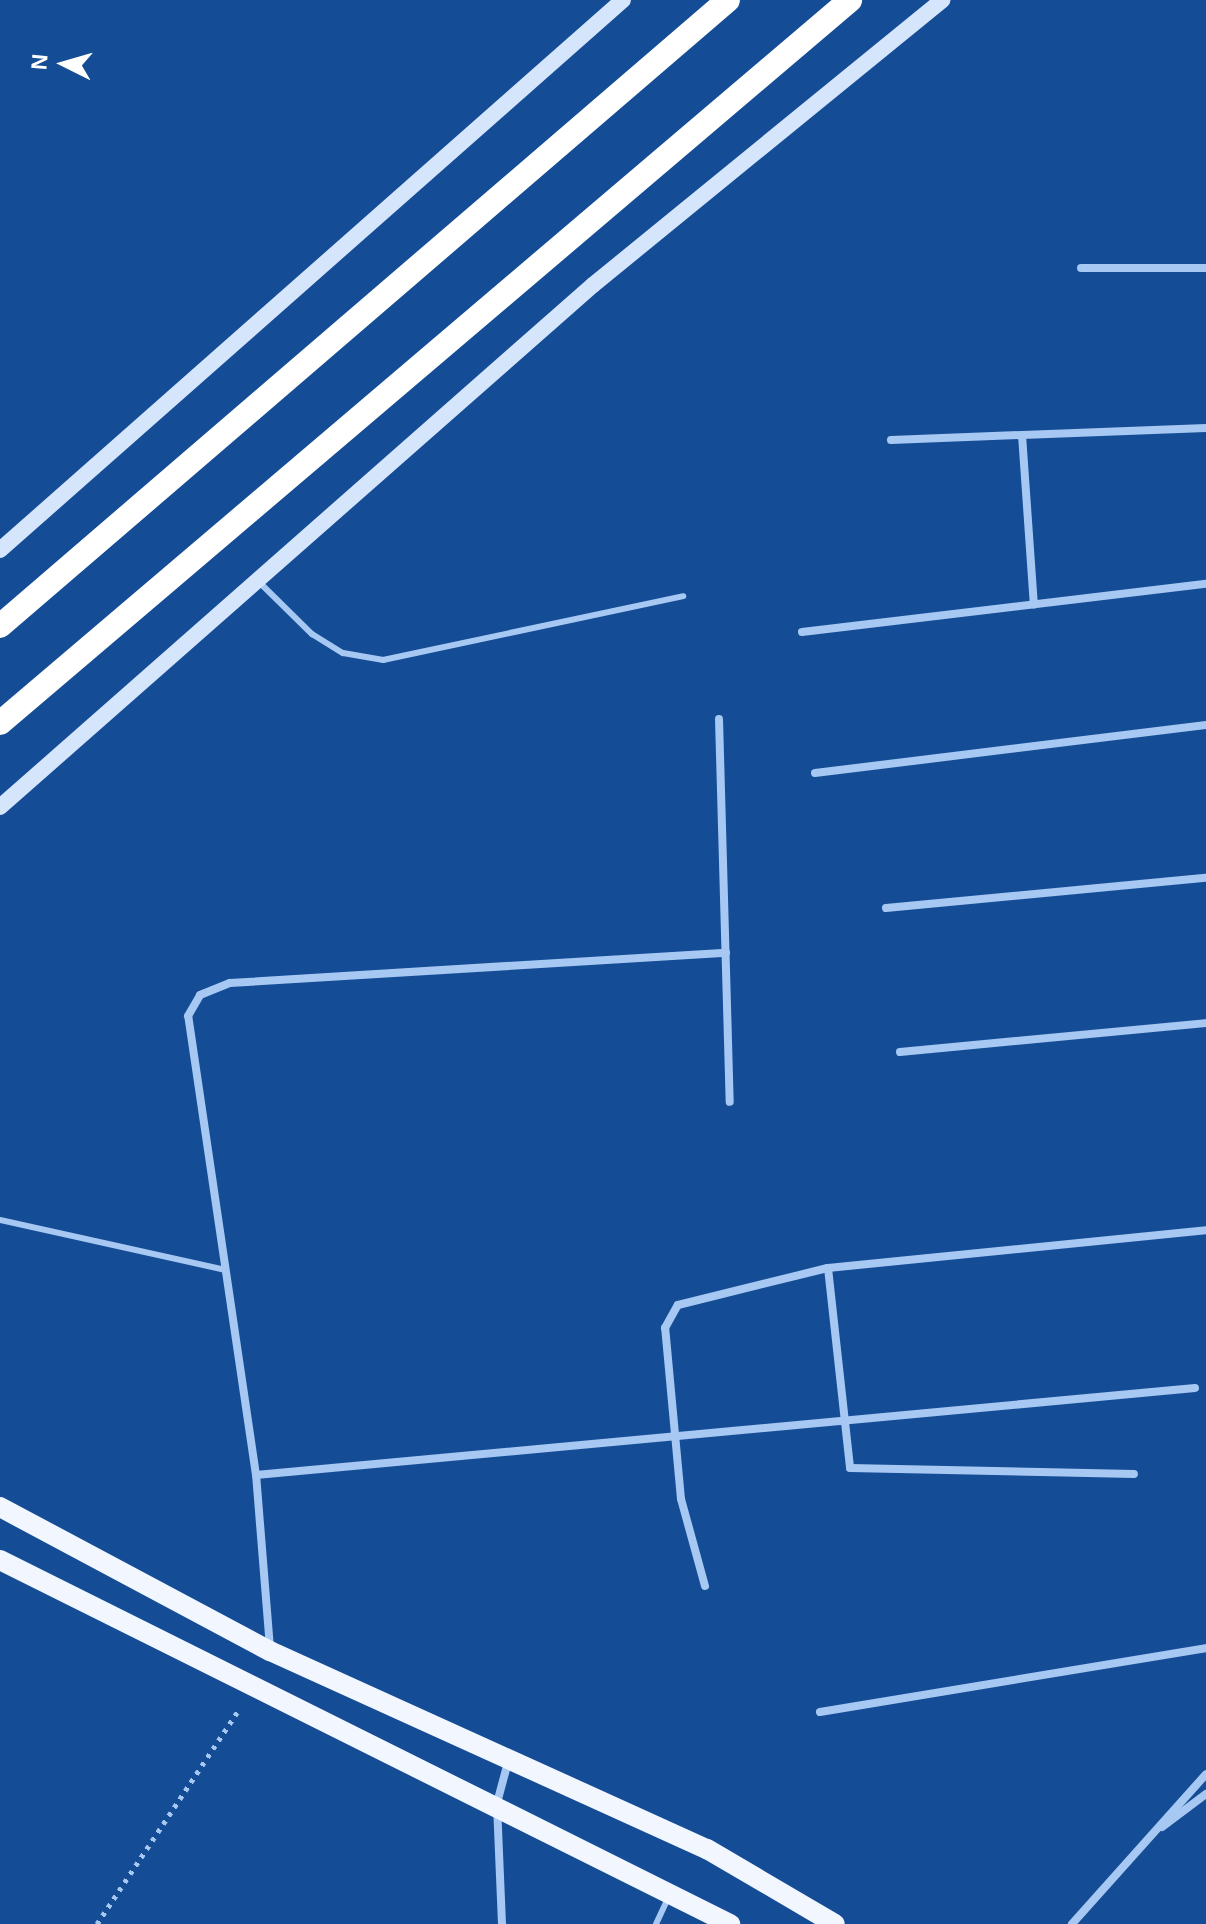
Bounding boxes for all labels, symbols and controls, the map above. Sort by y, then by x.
north arrow [24,24,104,104]
text: N [26,53,53,71]

